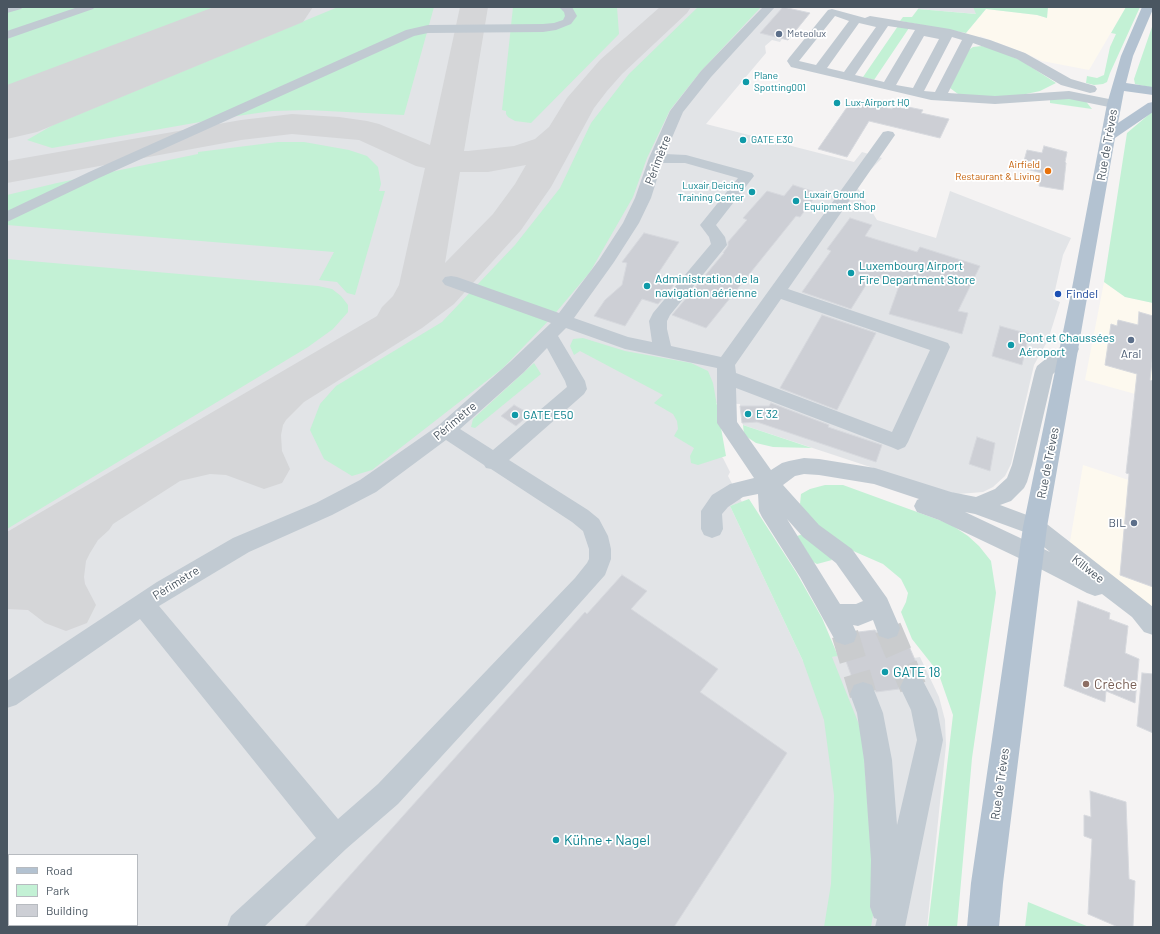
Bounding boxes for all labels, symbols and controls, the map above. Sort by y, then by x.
place label: Meteolux [787,28,826,40]
marker: Meteolux [774,29,784,39]
place label: Plane Spotting001 [754,70,806,94]
marker: Plane Spotting001 [741,77,751,87]
place label: Lux-Airport HQ [845,97,909,109]
marker: Lux-Airport HQ [832,98,842,108]
street label: Rue de Trèves [1094,108,1120,182]
street label: Périmètre [642,133,674,187]
place label: GATE E30 [751,134,793,146]
marker: GATE E30 [738,135,748,145]
place label: Airfield Restaurant & Living [955,159,1040,182]
marker: Airfield Restaurant & Living [1043,166,1053,176]
place label: Luxair Deicing Training Center [678,180,744,204]
marker: Luxair Deicing Training Center [747,187,757,197]
place label: Luxair Ground Equipment Shop [804,189,876,212]
marker: Luxair Ground Equipment Shop [791,196,801,206]
place label: Luxembourg Airport Fire Department Store [859,259,975,287]
marker: Luxembourg Airport Fire Department Store [846,268,856,278]
place label: Administration de la navigation aérienne [655,272,759,300]
marker: Administration de la navigation aérienne [642,281,652,291]
place label: Findel [1066,287,1098,301]
marker: Findel [1053,289,1063,299]
place label: Pont et Chaussées Aéroport [1019,331,1115,359]
marker: Aral [1126,335,1136,345]
marker: Pont et Chaussées Aéroport [1006,340,1016,350]
place label: Aral [1121,347,1141,361]
street label: Périmètre [430,399,480,443]
place label: E 32 [756,407,778,421]
place label: GATE E50 [523,408,574,422]
marker: E 32 [743,409,753,419]
marker: GATE E50 [510,410,520,420]
street label: Rue de Trèves [1034,426,1062,500]
place label: BIL [1109,516,1126,530]
marker: BIL [1129,518,1139,528]
street label: Killwee [1069,552,1107,586]
street label: Périmètre [150,563,202,603]
place label: GATE 18 [893,664,941,680]
marker: GATE 18 [880,667,890,677]
place label: Crèche [1094,676,1137,692]
marker: Crèche [1081,679,1091,689]
street label: Rue de Trèves [988,747,1012,821]
place label: Kühne + Nagel [564,832,650,848]
marker: Kühne + Nagel [551,835,561,845]
legend [8,854,138,926]
text: Road [46,863,73,877]
text: Park [46,883,70,897]
text: Building [46,903,88,917]

